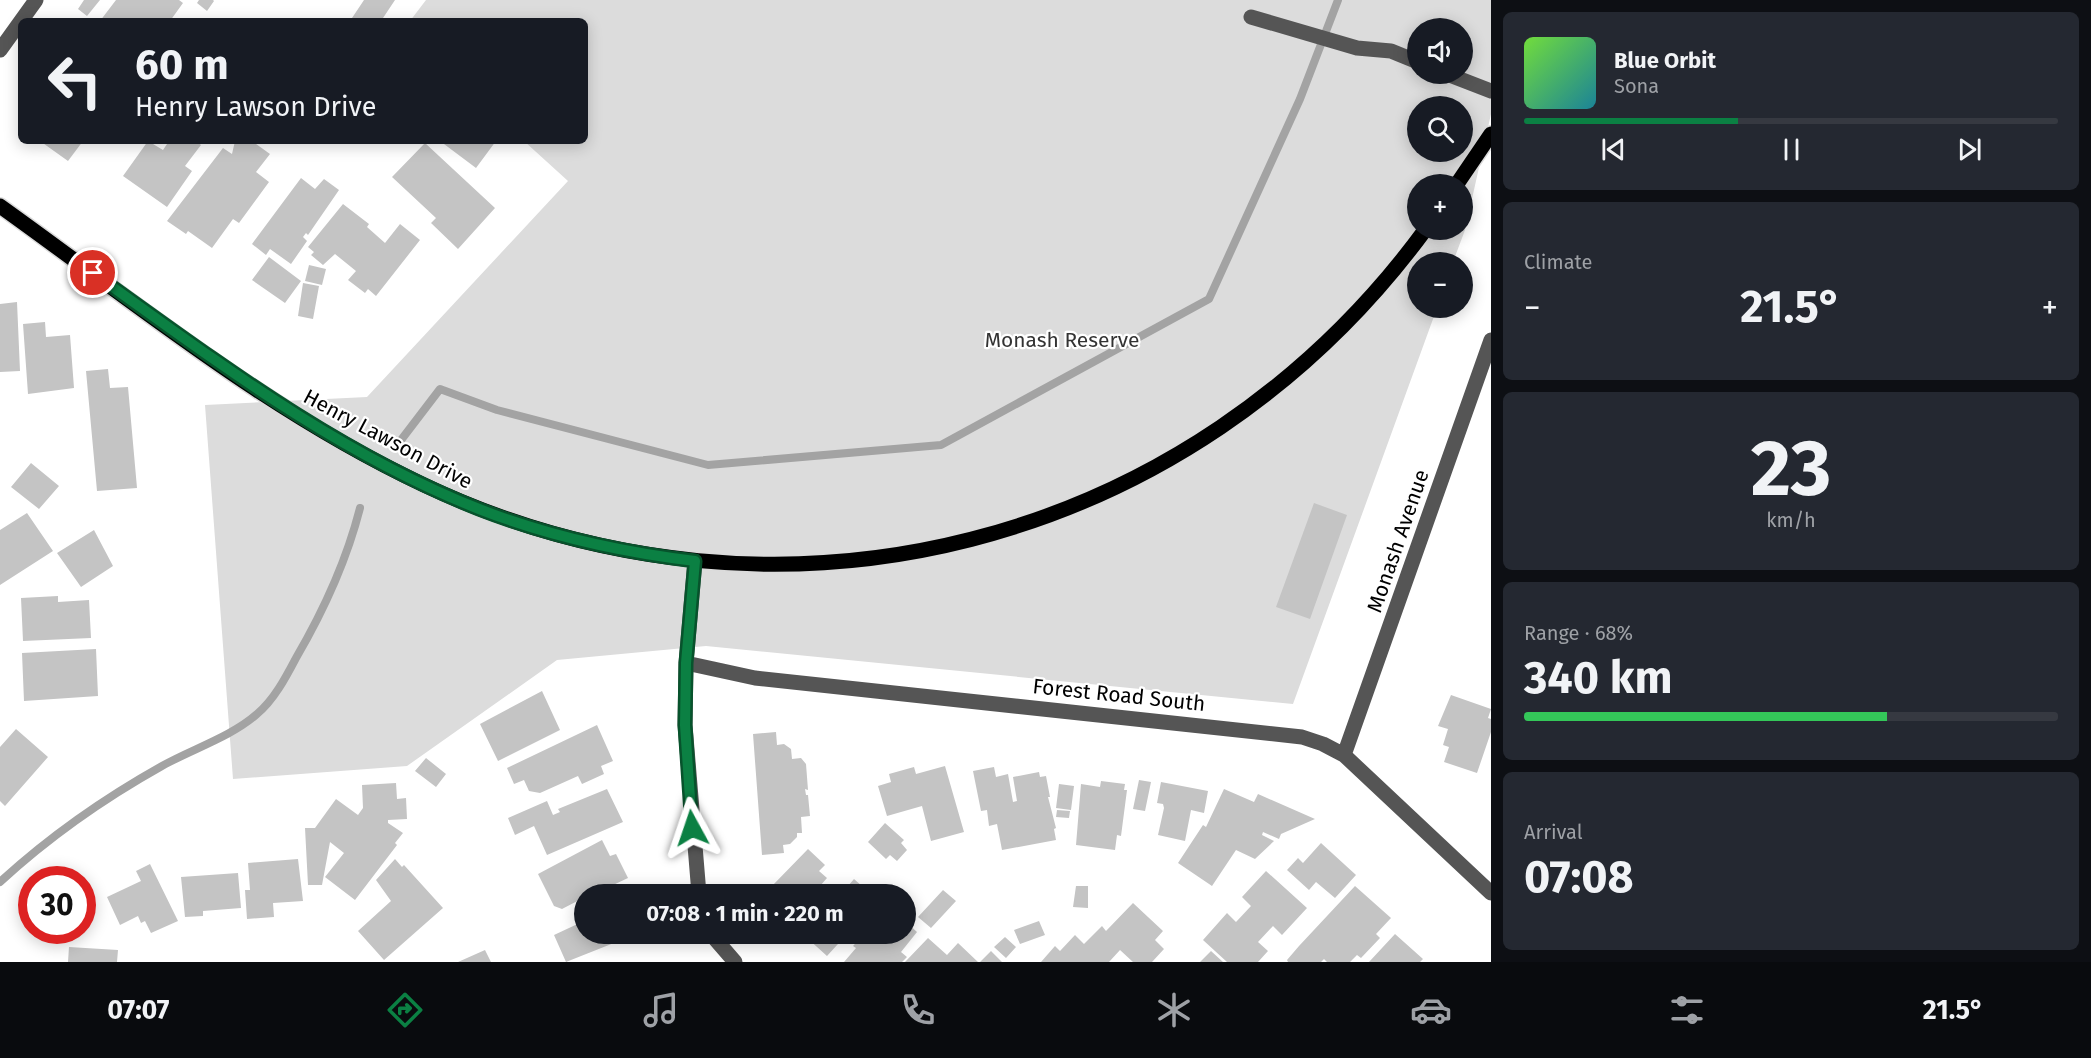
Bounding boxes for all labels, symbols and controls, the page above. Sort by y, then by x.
map controls [1407,18,1473,318]
button: sound [1407,18,1473,84]
text: 60 m [135,40,229,90]
icon: left [36,42,114,120]
text: Blue Orbit [1614,47,1716,74]
text: Sona [1614,74,1659,98]
text: Henry Lawson Drive [135,91,377,123]
button: search [1407,96,1473,162]
icon: previous [1597,133,1630,166]
icon: pause [1775,133,1808,166]
icon: next [1953,133,1986,166]
button: + [1407,174,1473,240]
pin [67,247,118,298]
text: Climate [1524,250,1592,274]
button: − [1407,252,1473,318]
icon: arrive [76,256,109,289]
text: 21.5° [1740,280,1842,334]
text: − [1524,288,1541,328]
text: + [2042,288,2058,328]
park label: Monash Reserve [985,327,1139,353]
street label: Henry Lawson Drive [299,383,477,495]
text: 23 [1751,422,1831,516]
street label: Monash Avenue [1361,466,1435,616]
text: km/h [1766,508,1816,532]
text: Range · 68% [1524,621,1633,645]
text: 340 km [1524,651,1673,705]
street label: Forest Road South [1031,673,1207,717]
position arrow [660,796,724,860]
text: Arrival [1524,820,1583,844]
text: 07:08 [1524,850,1634,904]
speed limit sign: 30 [18,866,96,944]
text: 07:08 · 1 min · 220 m [646,900,844,927]
icon: directions [384,989,426,1031]
icon: music [640,989,682,1031]
icon: phone [897,989,939,1031]
icon: climate [1153,989,1195,1031]
icon: car [1410,989,1452,1031]
icon: filters [1666,989,1708,1031]
text: 07:07 [107,994,170,1026]
text: 21.5° [1923,994,1984,1026]

